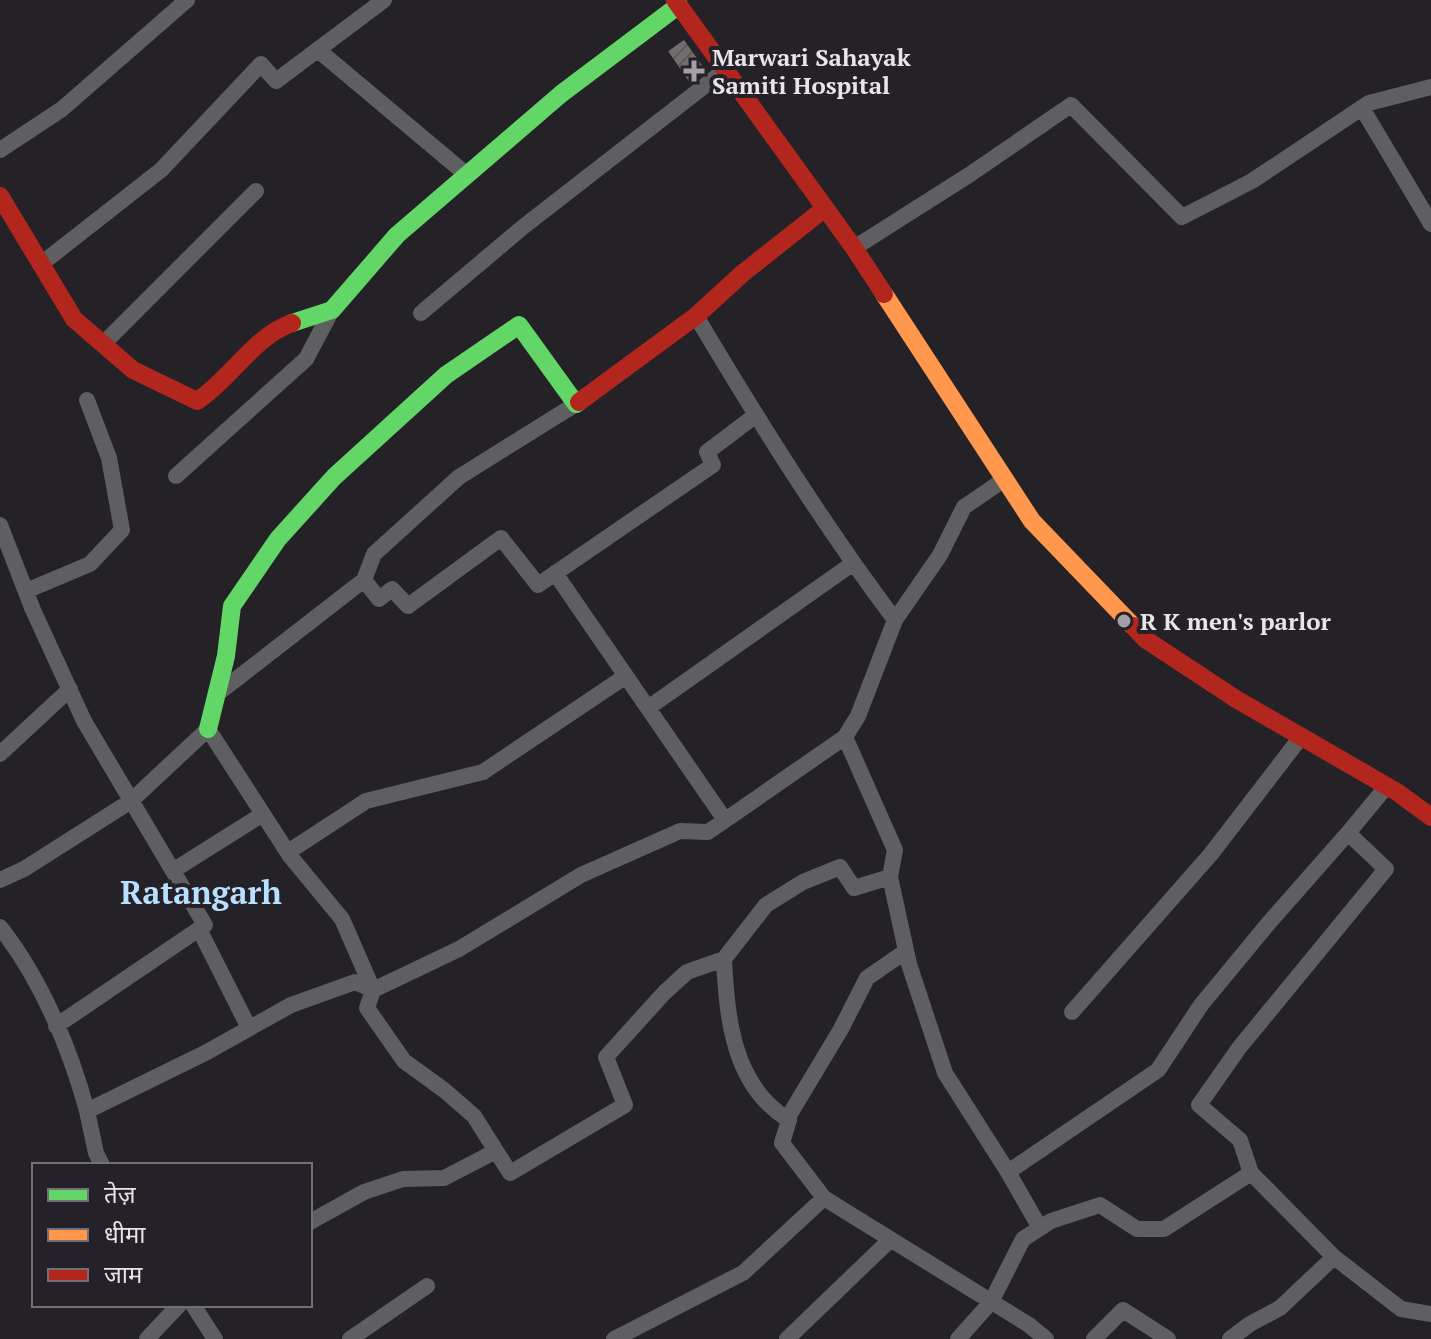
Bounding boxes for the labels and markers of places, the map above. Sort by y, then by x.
place label: Marwari Sahayak Samiti Hospital [712,41,911,101]
marker: Marwari Sahayak Samiti Hospital [683,60,705,82]
place label: R K men's parlor [1140,605,1332,637]
marker: R K men's parlor [1115,612,1133,630]

